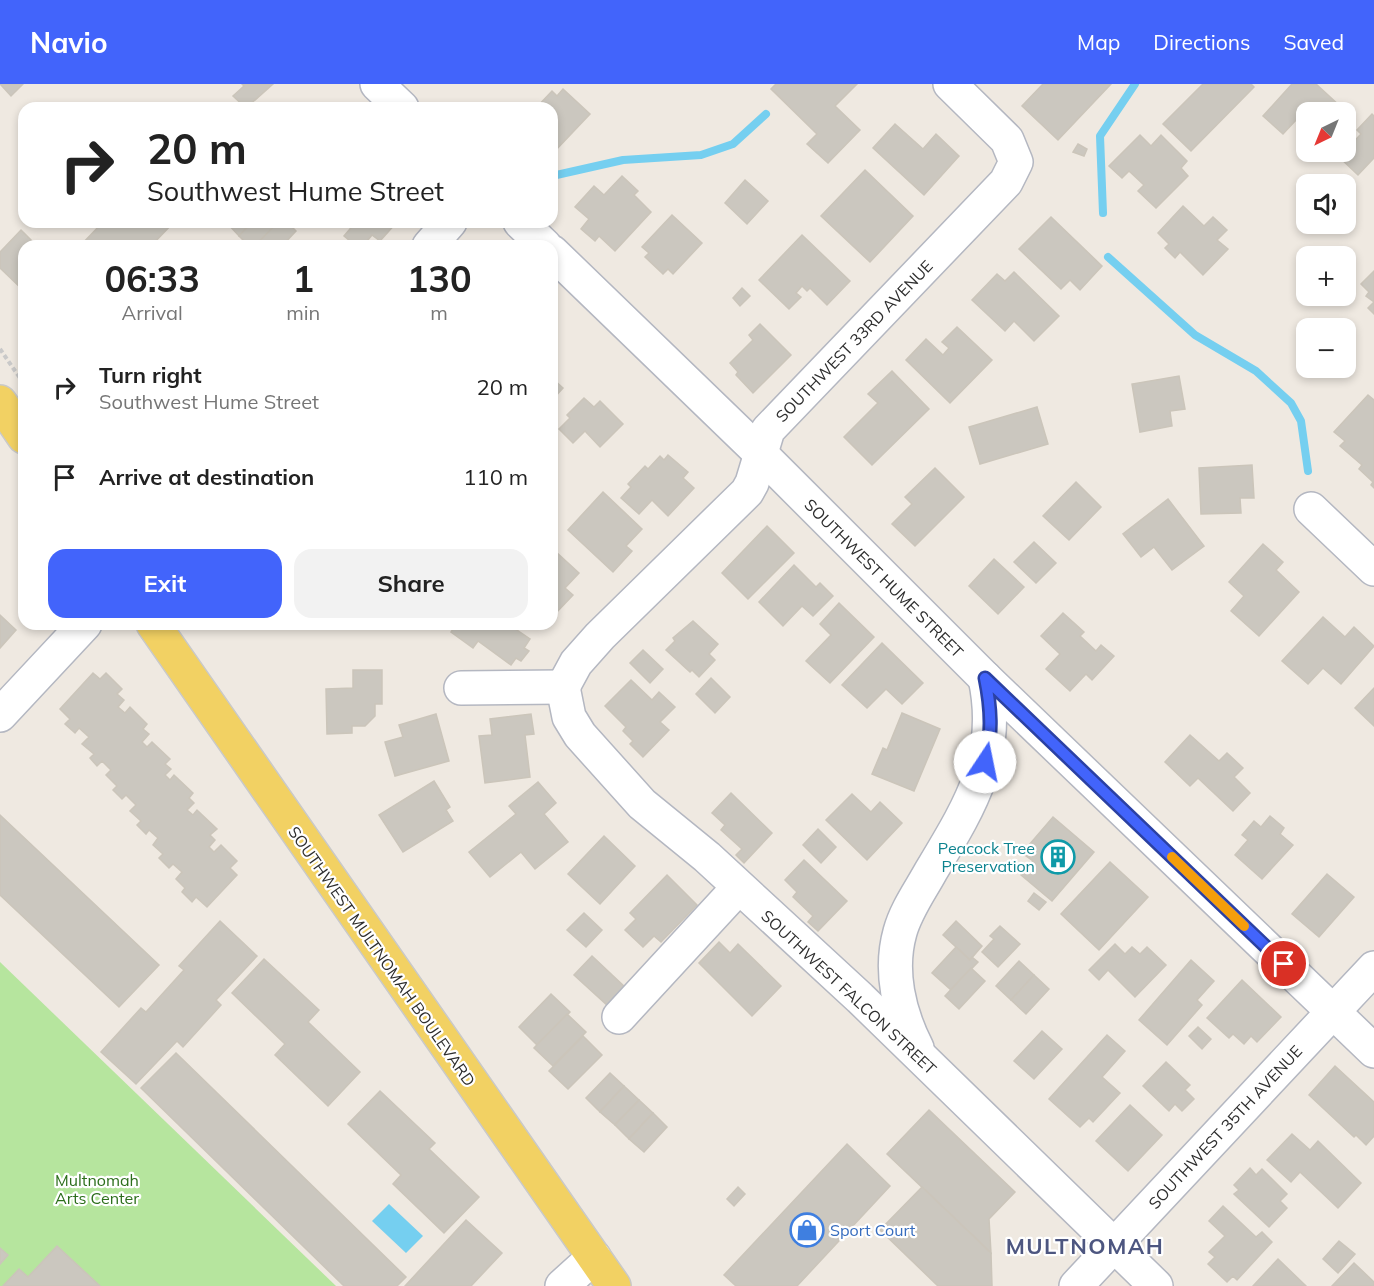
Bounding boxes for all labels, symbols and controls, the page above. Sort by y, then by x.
text: Navio [30,25,107,60]
text: Map [1077,29,1120,55]
text: Directions [1153,29,1250,55]
text: Saved [1283,29,1344,55]
north arrow [1296,102,1356,162]
map controls [1296,102,1356,378]
text: 20 m [147,122,247,175]
icon: right [48,126,126,204]
text: Southwest Hume Street [147,174,444,208]
button: sound [1296,174,1356,234]
button: + [1296,246,1356,306]
text: 06:33 [104,256,200,301]
text: 1 [292,256,314,301]
text: 130 [407,256,472,301]
street label: SOUTHWEST 33RD AVENUE [771,256,937,426]
text: Arrival [122,300,183,325]
text: min [286,300,320,325]
text: m [430,300,448,325]
button: − [1296,318,1356,378]
text: Turn right [99,361,202,389]
icon: right [48,371,81,404]
text: 20 m [477,373,528,401]
text: Southwest Hume Street [99,389,319,414]
icon: arrive [48,461,81,494]
text: Arrive at destination [99,463,314,491]
text: 110 m [463,463,528,491]
street label: SOUTHWEST HUME STREET [800,494,968,662]
button: Exit [48,549,282,618]
button: Share [294,549,528,618]
position arrow [953,730,1017,794]
street label: SOUTHWEST MULTNOMAH BOULEVARD [284,822,480,1090]
place label: Peacock Tree Preservation [938,838,1035,876]
building icon: Peacock Tree Preservation [1040,839,1076,875]
street label: SOUTHWEST FALCON STREET [757,905,941,1079]
pin [1258,938,1309,989]
icon: arrive [1267,947,1300,980]
street label: SOUTHWEST 35TH AVENUE [1144,1041,1306,1213]
park label: Multnomah Arts Center [55,1170,139,1208]
shop icon: Sport Court [789,1212,825,1248]
place label: Sport Court [830,1220,916,1240]
district label: MULTNOMAH [1006,1232,1164,1260]

